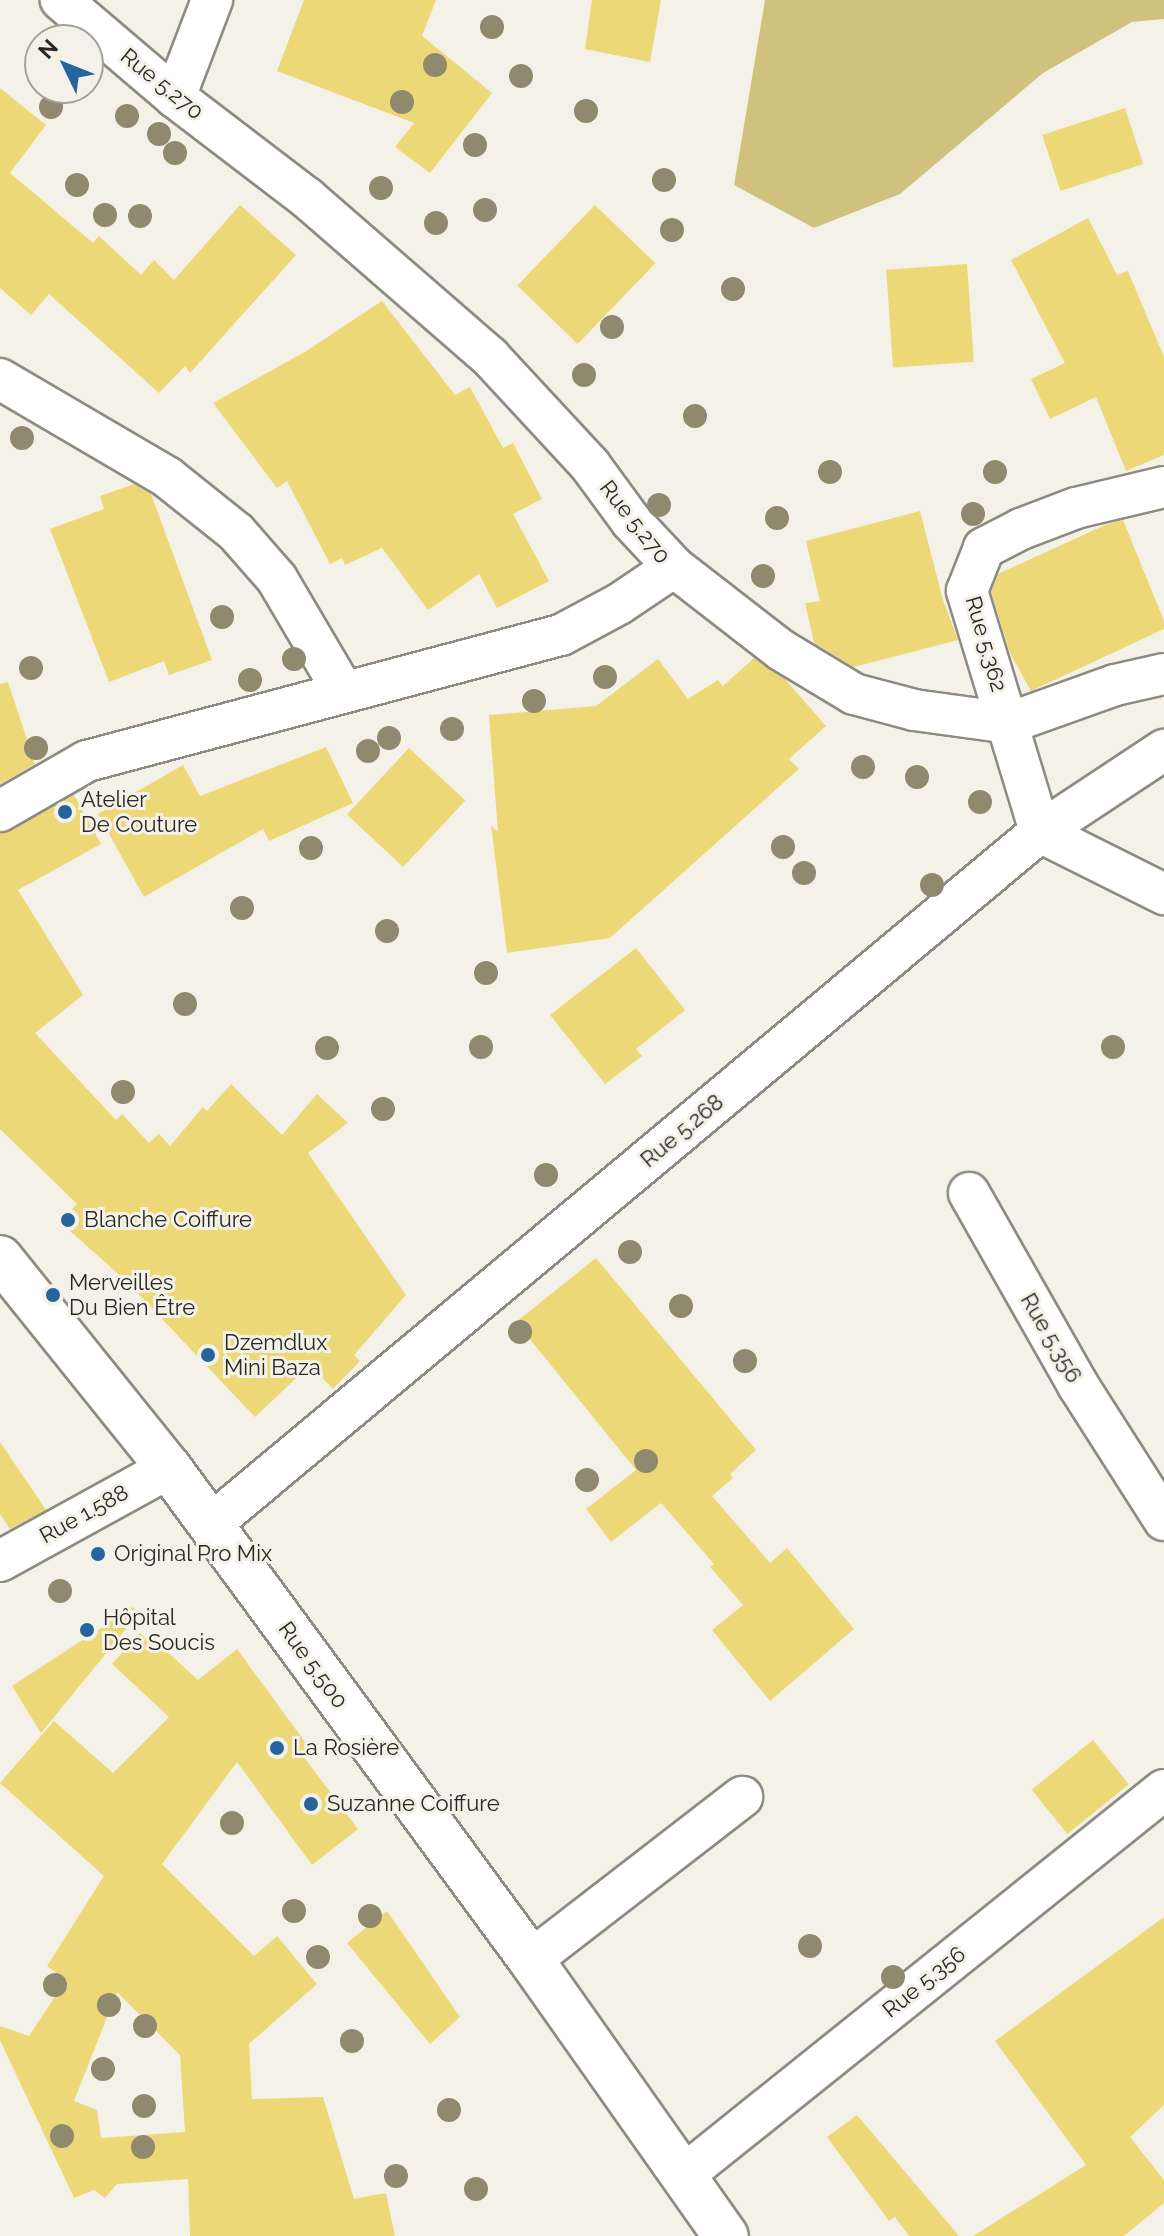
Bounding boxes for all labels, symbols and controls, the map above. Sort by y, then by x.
north arrow [24,24,104,104]
text: N [33,34,63,64]
street label: Rue 5.270 [115,43,209,125]
street label: Rue 5.270 [594,475,676,569]
street label: Rue 5.362 [960,593,1012,695]
place label: Atelier De Couture [81,786,197,838]
marker: Atelier De Couture [56,803,74,821]
street label: Rue 5.268 [635,1089,729,1173]
place label: Blanche Coiffure [84,1207,252,1233]
marker: Blanche Coiffure [59,1211,77,1229]
place label: Merveilles Du Bien Être [69,1269,195,1320]
marker: Merveilles Du Bien Être [44,1286,62,1304]
street label: Rue 5.356 [1015,1289,1087,1387]
place label: Dzemdlux Mini Baza [224,1329,327,1380]
marker: Dzemdlux Mini Baza [199,1346,217,1364]
street label: Rue 1.588 [35,1479,133,1549]
place label: Original Pro Mix [114,1541,273,1567]
marker: Original Pro Mix [89,1545,107,1563]
place label: Hôpital Des Soucis [103,1604,215,1656]
street label: Rue 5.500 [273,1616,353,1714]
marker: Hôpital Des Soucis [78,1621,96,1639]
place label: La Rosière [293,1735,399,1761]
marker: La Rosière [268,1739,286,1757]
place label: Suzanne Coiffure [327,1791,500,1817]
marker: Suzanne Coiffure [302,1795,320,1813]
street label: Rue 5.356 [877,1941,971,2023]

